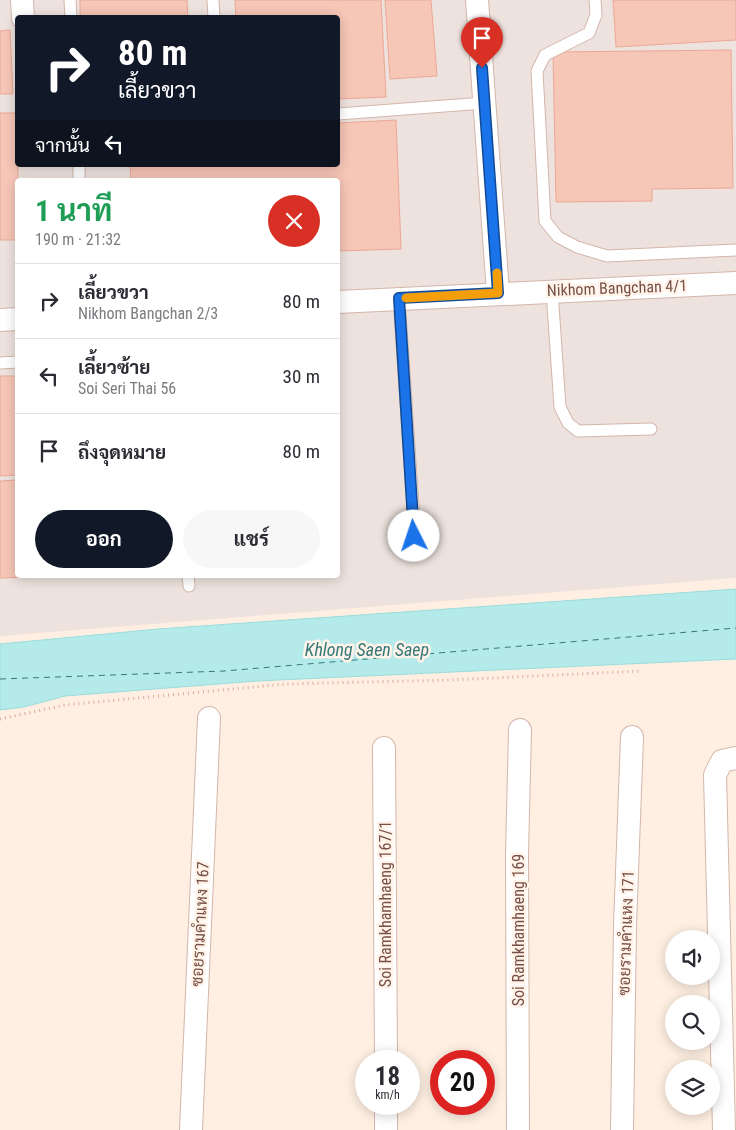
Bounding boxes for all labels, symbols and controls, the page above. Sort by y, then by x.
pin [461,17,503,68]
icon: arrive [468,24,496,52]
text: 80 m [118,33,187,74]
icon: right [35,35,100,100]
text: เลี้ยวขวา [118,78,196,103]
icon: left [100,130,128,158]
text: จากนั้น [35,134,90,157]
text: 1 นาที [35,193,112,228]
button: close [268,195,320,247]
text: 190 m · 21:32 [35,230,121,249]
street label: Nikhom Bangchan 4/1 [547,276,687,300]
text: เลี้ยวขวา [78,281,149,304]
icon: right [35,287,63,315]
text: 80 m [283,290,320,313]
text: Nikhom Bangchan 2/3 [78,304,218,323]
text: เลี้ยวซ้าย [78,356,150,379]
icon: left [35,362,63,390]
text: 30 m [283,365,320,388]
text: Soi Seri Thai 56 [78,379,176,398]
icon: arrive [35,437,63,465]
text: 80 m [283,440,320,463]
text: ถึงจุดหมาย [78,441,166,464]
position arrow [387,509,439,561]
button: ออก [35,510,173,568]
button: แชร์ [183,510,320,568]
water label: Khlong Saen Saep [305,639,429,660]
street label: Soi Ramkhamhaeng 167/1 [376,821,395,987]
street label: Soi Ramkhamhaeng 169 [509,854,528,1006]
street label: ซอยรามคำแหง 167 [187,861,213,987]
street label: ซอยรามคำแหง 171 [614,870,638,996]
map controls [665,930,720,1115]
button: sound [665,930,720,985]
button: search [665,995,720,1050]
speed limit sign: 20 [430,1050,495,1115]
button: layers [665,1060,720,1115]
text: 18 [375,1062,400,1091]
text: km/h [375,1088,400,1102]

